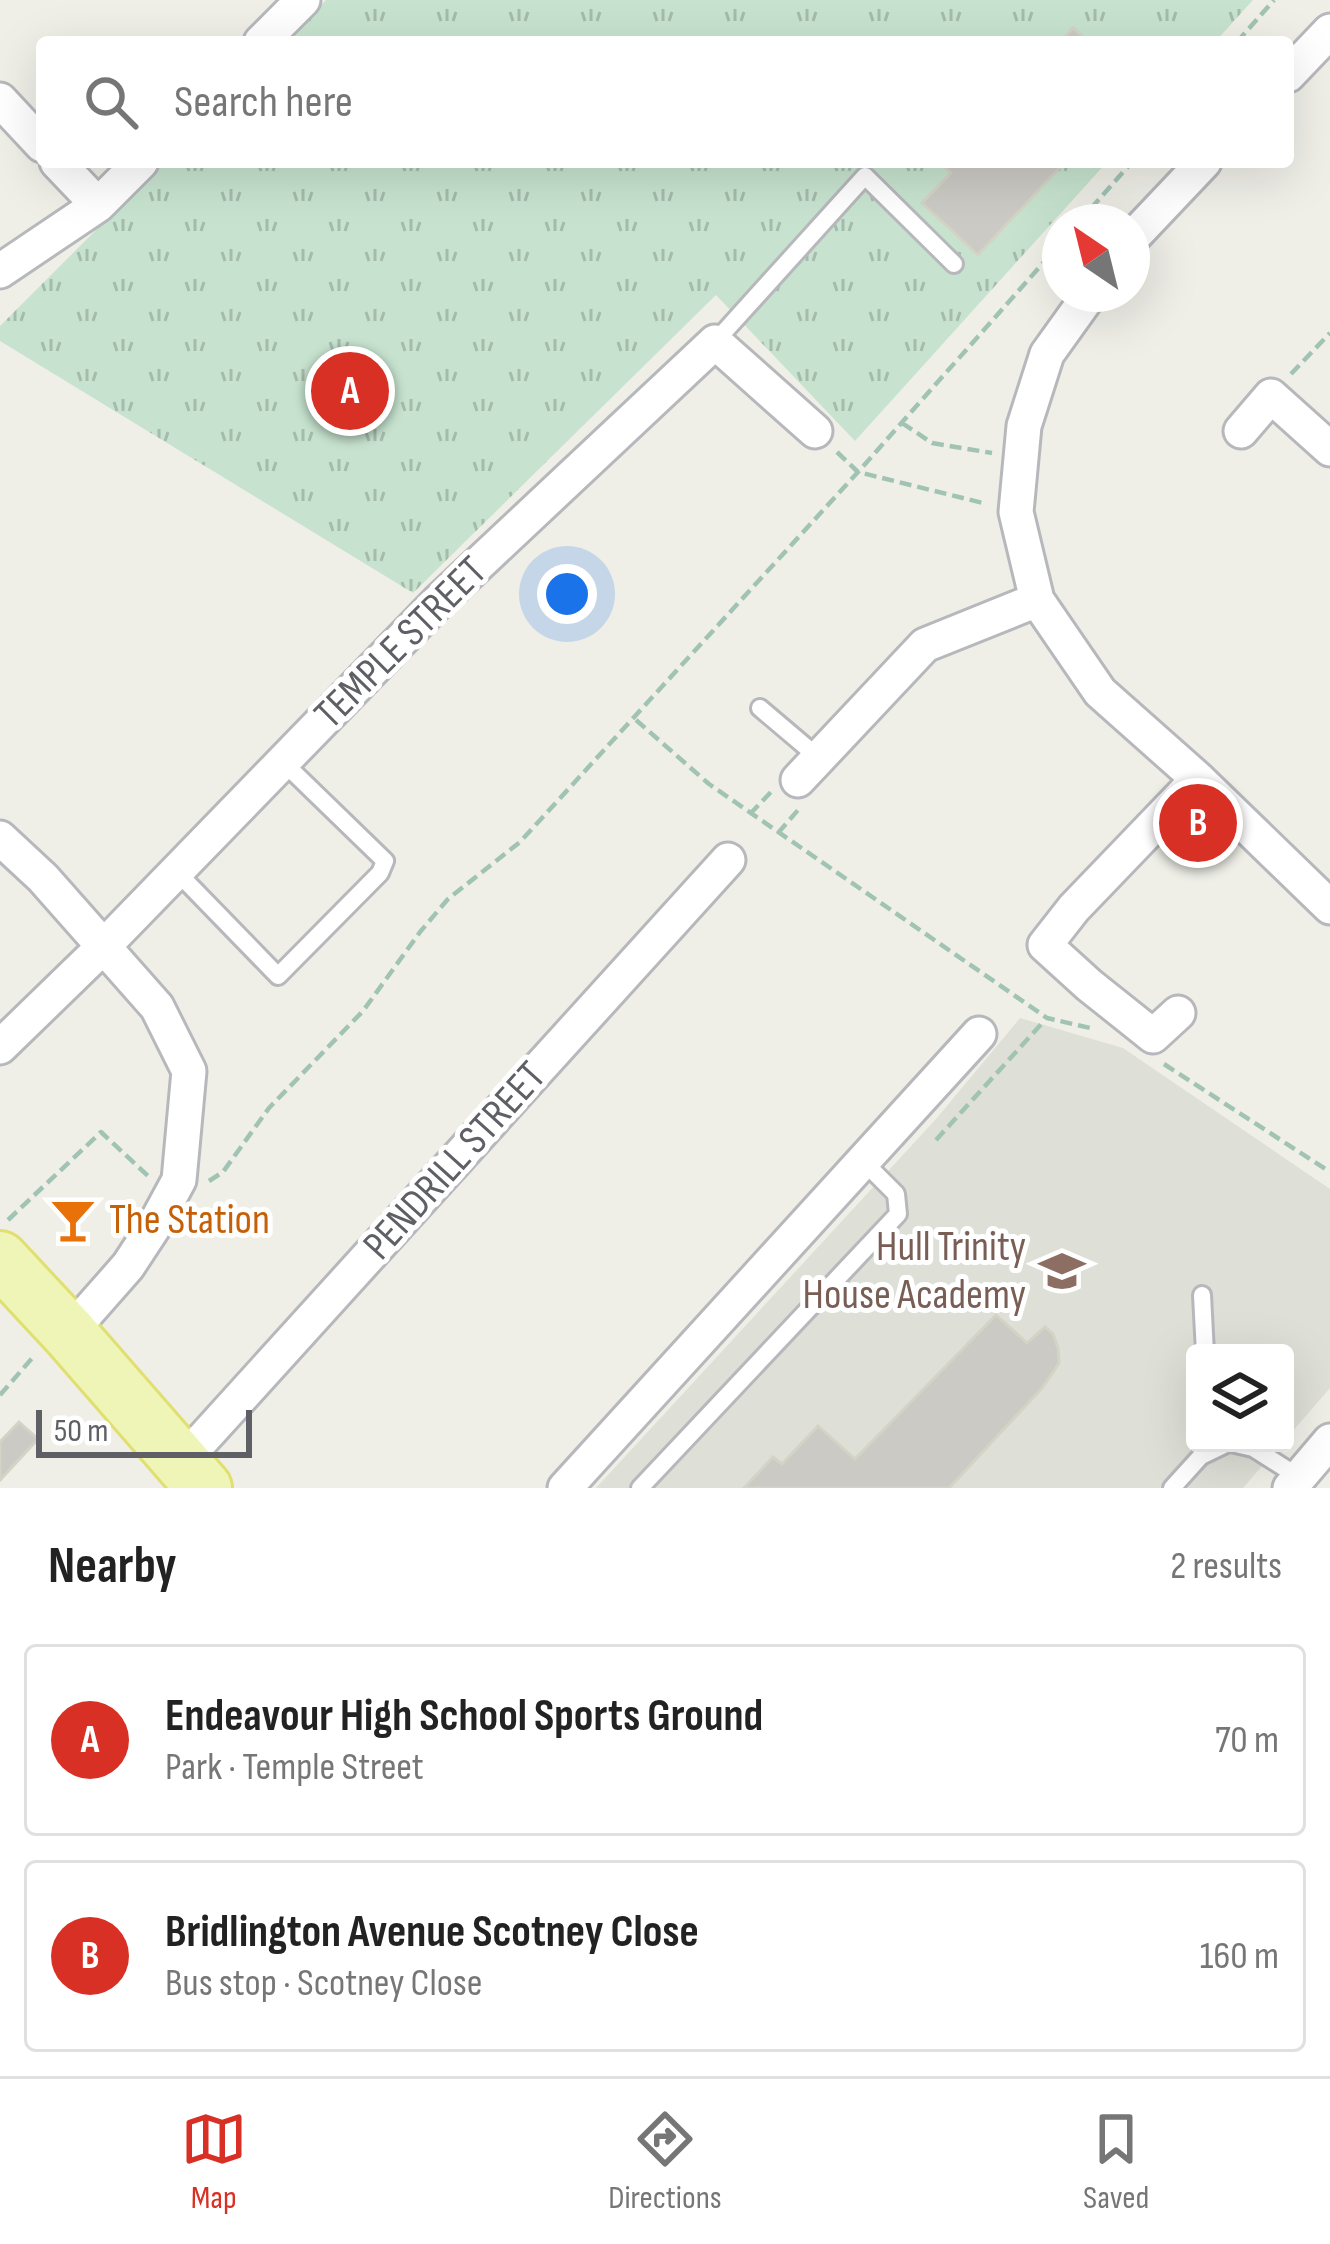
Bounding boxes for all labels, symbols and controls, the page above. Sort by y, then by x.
search box [36,36,1294,168]
icon: search [78,69,144,135]
text: Search here [174,75,353,130]
north arrow [1042,204,1150,312]
pin: A [311,346,389,436]
street label: TEMPLE STREET [304,546,498,740]
your location [537,564,597,624]
pin: B [1159,778,1237,868]
street label: PENDRILL STREET [353,1052,557,1270]
bar icon: The Station [48,1195,98,1245]
place label: The Station [109,1195,270,1246]
place label: Hull Trinity House Academy [803,1222,1026,1321]
school or university icon: Hull Trinity House Academy [1037,1246,1087,1296]
map controls [1186,1344,1294,1452]
button: layers [1186,1344,1294,1452]
scale bar [36,1404,252,1457]
text: 50 m [54,1411,108,1451]
text: Nearby [48,1536,177,1597]
text: 2 results [1170,1543,1282,1590]
text: Endeavour High School Sports Ground [165,1689,763,1744]
text: A [81,1717,99,1764]
text: 70 m [1215,1717,1279,1764]
text: Park · Temple Street [165,1744,424,1791]
text: Bridlington Avenue Scotney Close [165,1905,699,1960]
text: B [81,1933,99,1980]
text: 160 m [1200,1933,1279,1980]
text: Bus stop · Scotney Close [165,1960,483,2007]
tab: Map [181,2106,247,2218]
tab: Directions [608,2106,722,2218]
tab: Saved [1083,2106,1149,2218]

